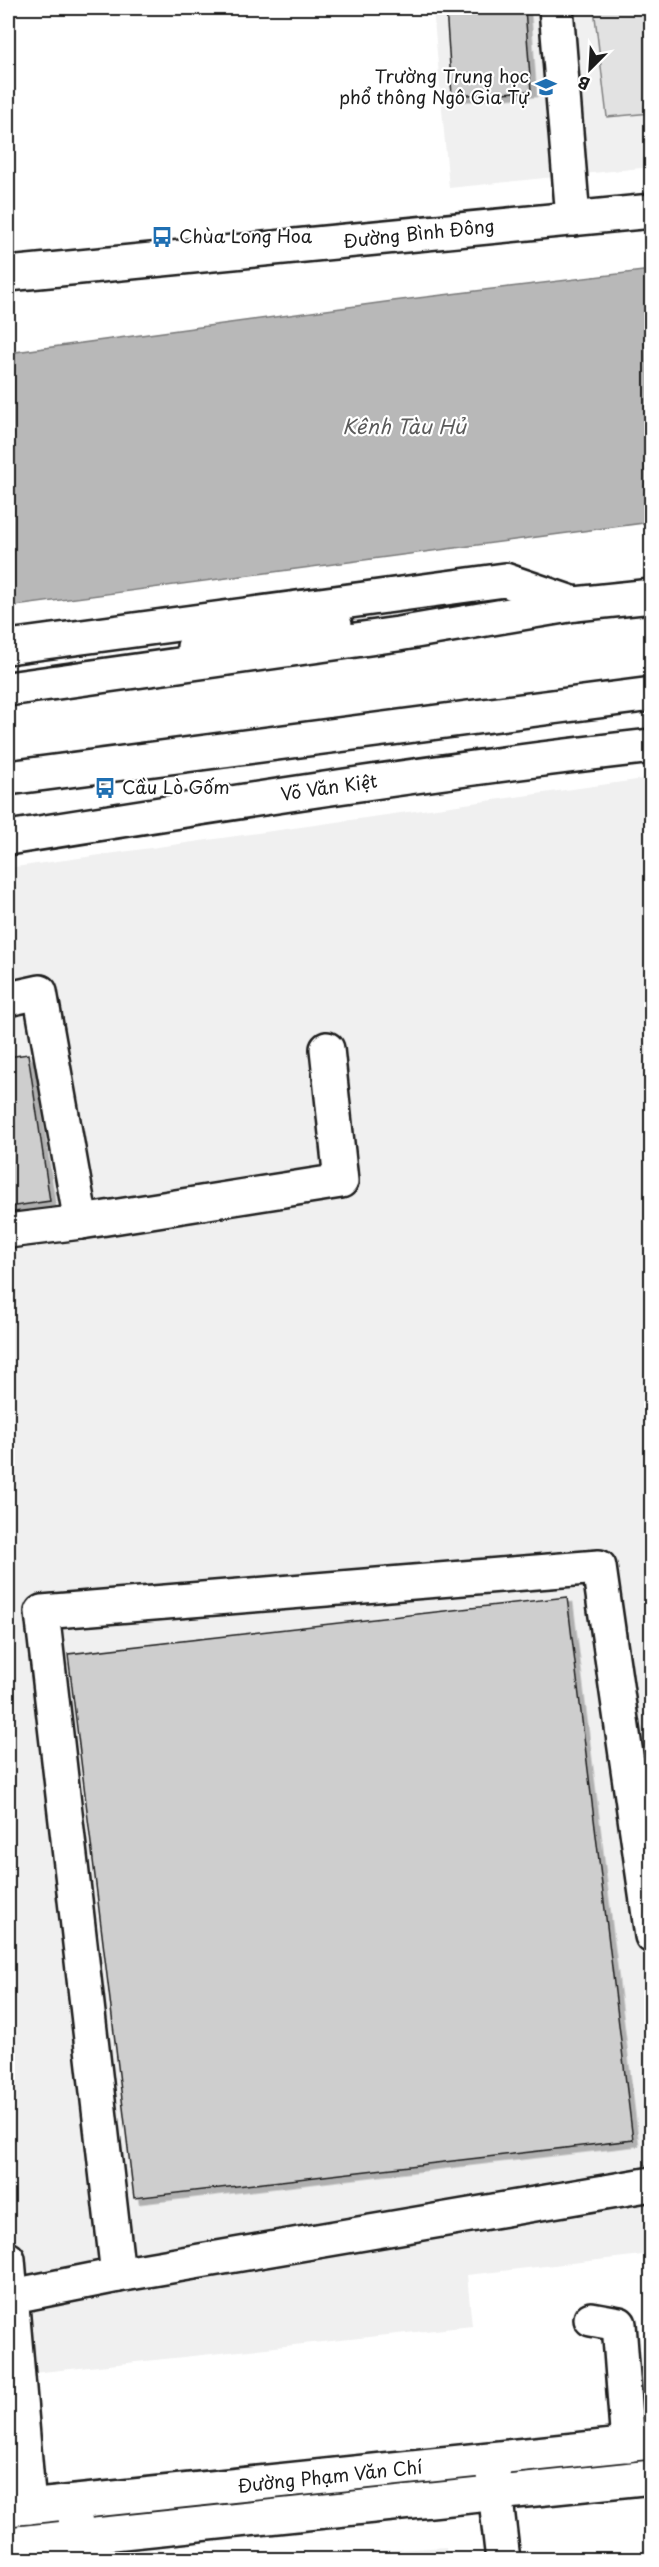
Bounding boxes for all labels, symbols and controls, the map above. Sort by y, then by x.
north arrow [560,39,620,99]
place label: Trường Trung học phổ thông Ngô Gia Tự [339,62,530,110]
text: B [574,70,593,97]
school or university icon: Trường Trung học phổ thông Ngô Gia Tự [534,75,558,99]
street label: Đường Bình Đông [342,211,496,254]
place label: Chùa Long Hoa [179,222,313,249]
bus stop icon: Chùa Long Hoa [150,225,174,249]
water label: Kênh Tàu Hủ [342,411,468,441]
street label: Võ Văn Kiệt [279,766,379,807]
place label: Cầu Lò Gốm [122,773,230,800]
bus stop icon: Cầu Lò Gốm [93,776,117,800]
street label: Đường Phạm Văn Chí [236,2452,424,2499]

